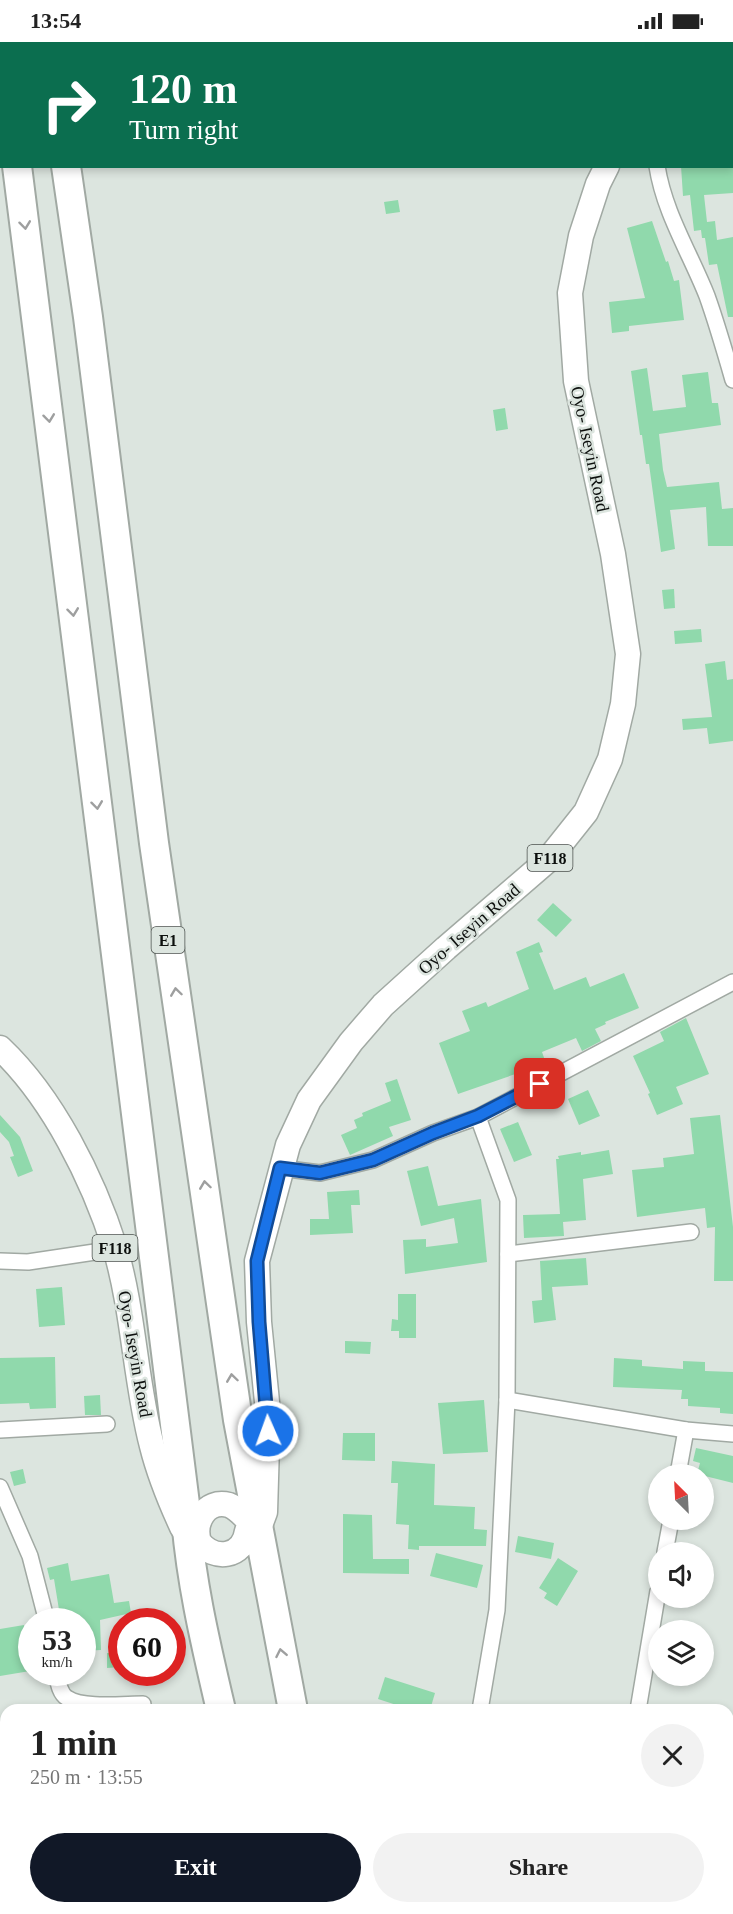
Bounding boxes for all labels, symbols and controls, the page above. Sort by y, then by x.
text: 13:54 [30,8,81,33]
icon: right [30,66,108,144]
text: 120 m [129,66,238,112]
text: Turn right [129,115,238,145]
one-way arrow [18,220,30,229]
street label: Oyo- Iseyin Road [567,384,613,514]
one-way arrow [42,413,54,423]
one-way arrow [66,607,78,616]
one-way arrow [90,800,103,810]
road number: F118 [528,845,572,871]
street label: Oyo- Iseyin Road [414,879,524,979]
road number: E1 [152,927,184,953]
one-way arrow [170,988,183,998]
pin [514,1058,565,1109]
icon: arrive [523,1067,556,1100]
one-way arrow [199,1180,211,1190]
road number: F118 [92,1235,138,1261]
street label: Oyo- Iseyin Road [114,1289,156,1419]
one-way arrow [227,1373,239,1383]
position arrow [236,1399,300,1463]
north arrow [648,1464,714,1530]
map controls [648,1464,714,1686]
button: sound [648,1542,714,1608]
speed limit sign: 60 [108,1608,186,1686]
button: layers [648,1620,714,1686]
text: 53 [42,1623,72,1656]
one-way arrow [275,1648,288,1658]
text: km/h [42,1654,72,1670]
text: 1 min [30,1723,117,1763]
button: close [641,1724,704,1787]
text: 250 m · 13:55 [30,1766,143,1788]
button: Exit [30,1833,361,1902]
button: Share [373,1833,704,1902]

